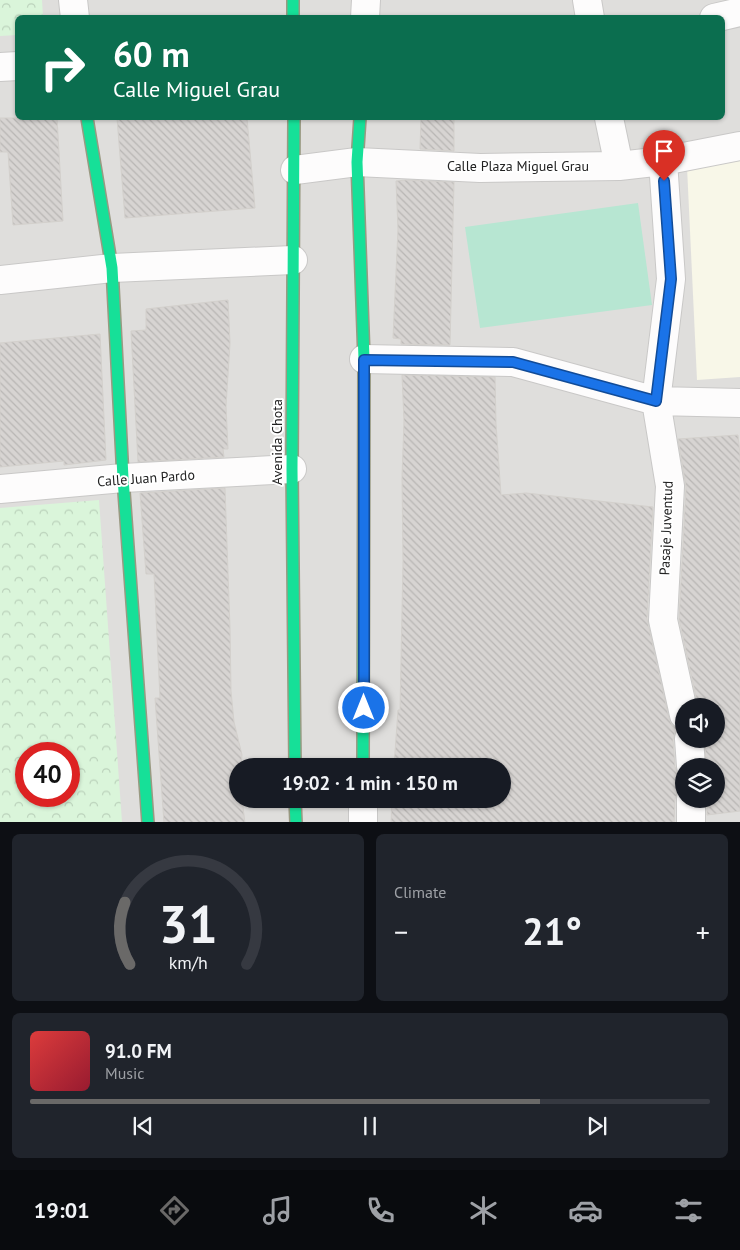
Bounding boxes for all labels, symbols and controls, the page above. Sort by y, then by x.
text: 60 m [113,31,190,77]
icon: right [30,35,95,100]
text: Calle Miguel Grau [113,75,280,103]
pin [643,130,685,181]
icon: arrive [650,137,678,165]
street label: Calle Plaza Miguel Grau [447,157,589,175]
street label: Avenida Chota [268,399,286,485]
street label: Calle Juan Pardo [97,466,195,490]
street label: Pasaje Juventud [655,480,677,576]
position arrow [337,681,389,733]
map controls [675,698,725,808]
button: sound [675,698,725,748]
speed limit sign: 40 [15,742,80,807]
button: layers [675,758,725,808]
text: 19:02 · 1 min · 150 m [282,771,458,795]
text: Climate [394,882,446,902]
text: 31 [159,890,217,957]
text: 21° [522,906,582,955]
text: − [394,913,408,950]
text: + [696,913,710,950]
text: km/h [168,951,208,974]
text: 91.0 FM [105,1039,172,1063]
text: Music [105,1063,145,1083]
icon: previous [129,1112,157,1140]
icon: pause [356,1112,384,1140]
icon: next [583,1112,611,1140]
icon: directions [157,1193,192,1228]
icon: music [260,1193,295,1228]
icon: phone [363,1193,398,1228]
icon: climate [466,1193,501,1228]
icon: car [568,1193,603,1228]
icon: filters [671,1193,706,1228]
text: 19:01 [34,1196,90,1224]

